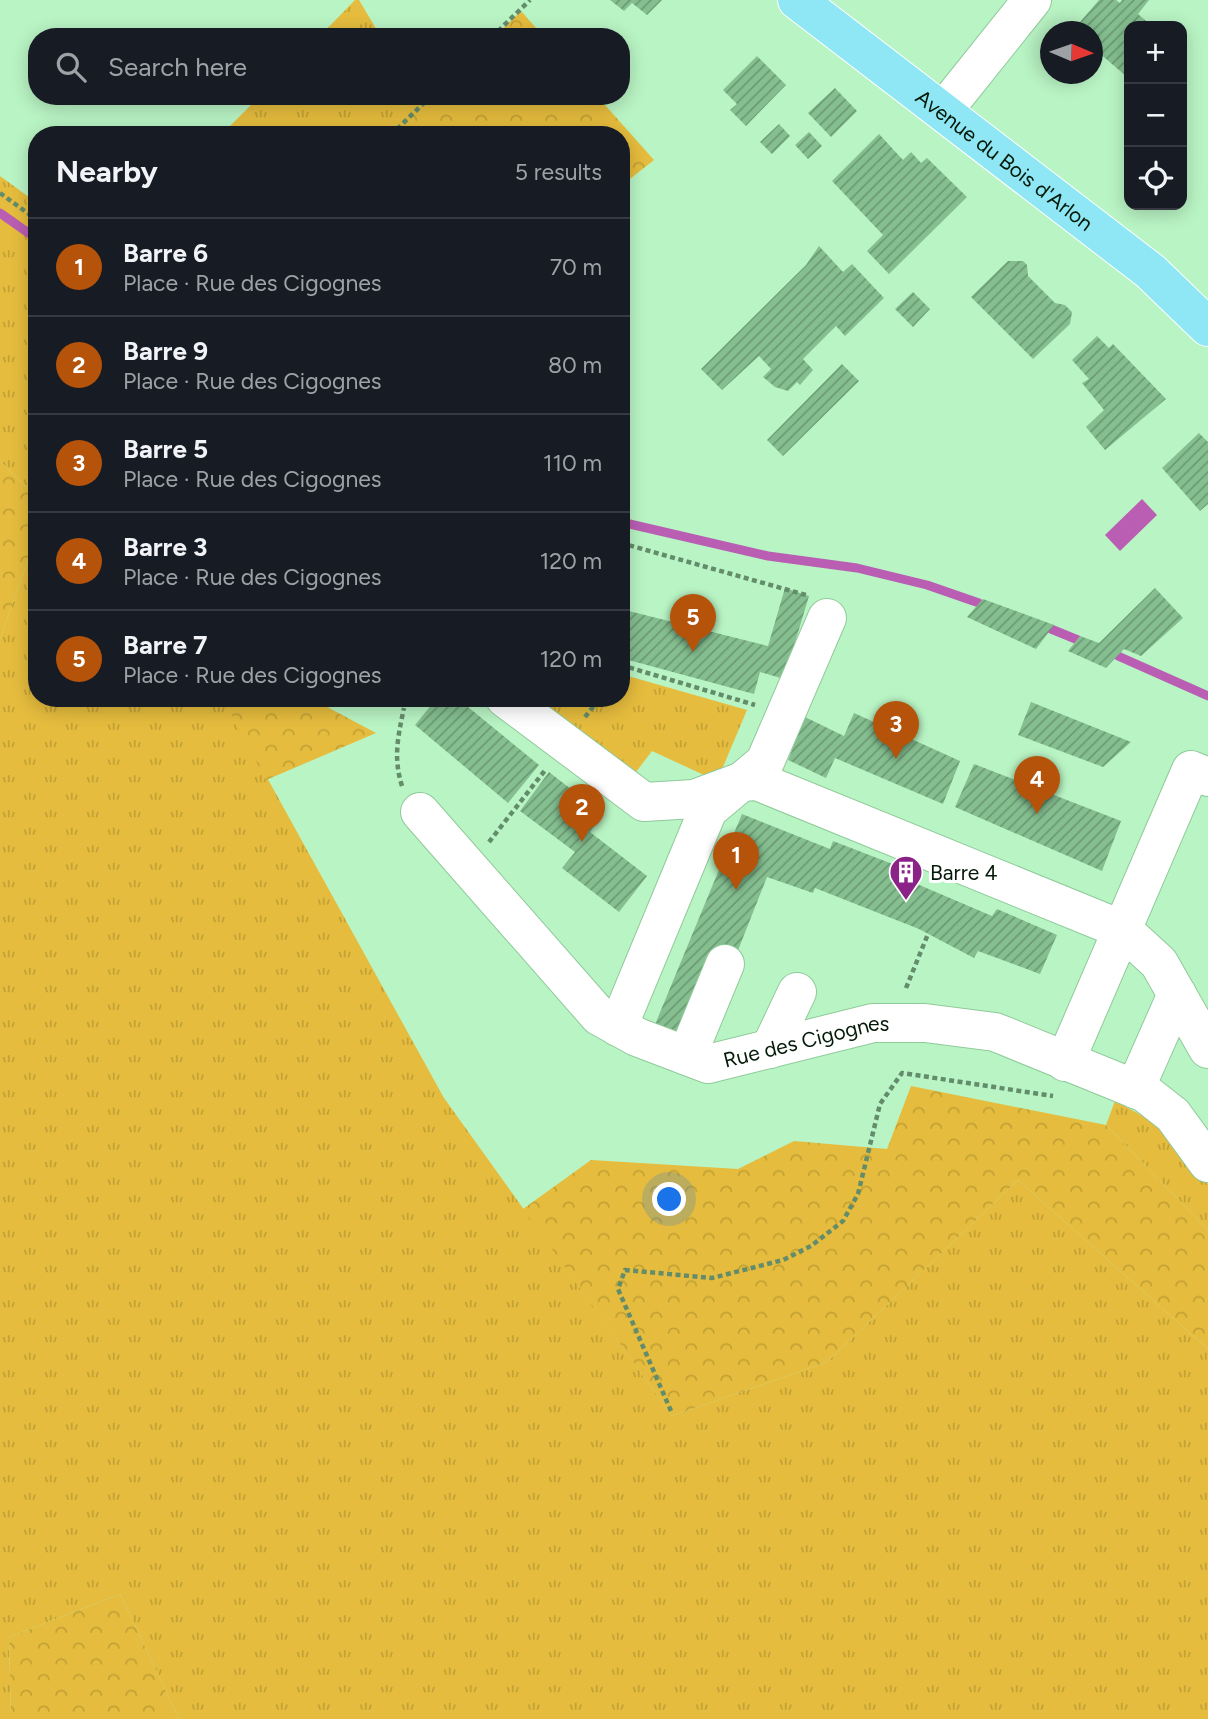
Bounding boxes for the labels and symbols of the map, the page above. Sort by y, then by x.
north arrow [1040,21,1103,84]
street label: Avenue du Bois d'Arlon [911,84,1098,235]
pin: 5 [670,594,716,652]
pin: 3 [873,701,919,759]
pin: 4 [1014,756,1060,814]
pin: 2 [559,784,605,842]
pin: 1 [713,832,759,890]
building icon: Barre 4 [887,853,925,902]
place label: Barre 4 [930,860,997,885]
street label: Rue des Cigognes [721,1011,889,1072]
your location [652,1182,686,1216]

